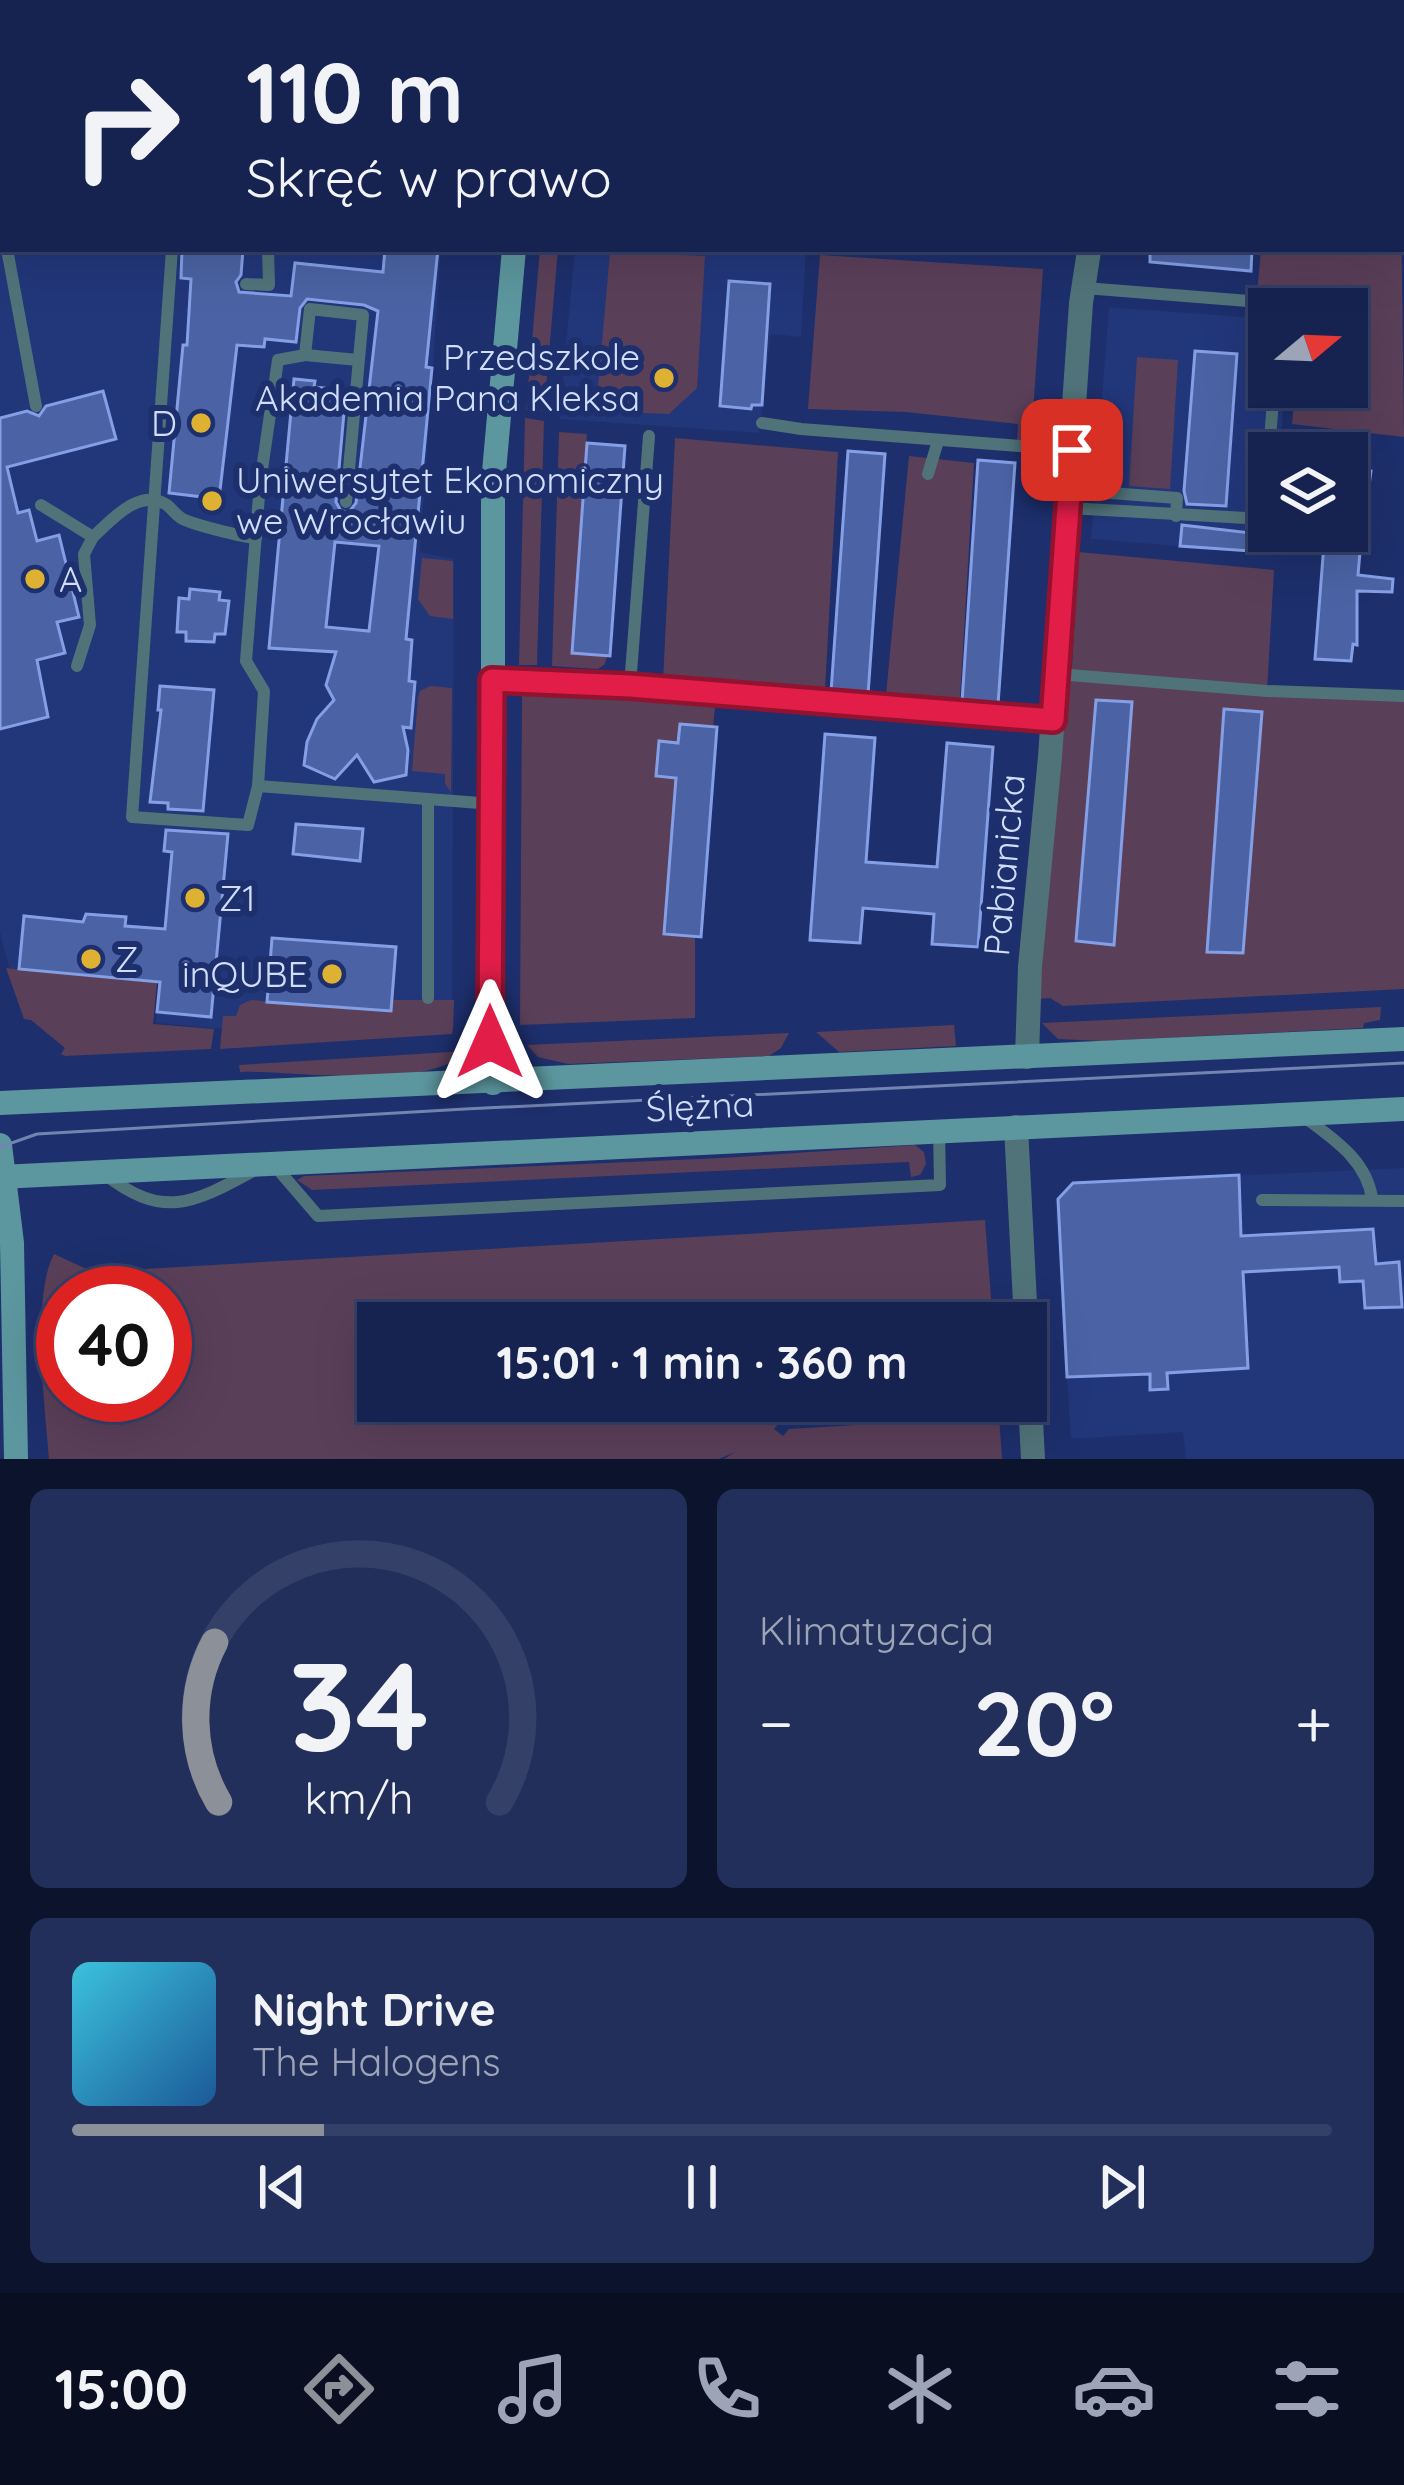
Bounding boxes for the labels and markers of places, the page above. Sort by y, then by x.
place label: Przedszkole Akademia Pana Kleksa [255,334,640,420]
marker: Przedszkole Akademia Pana Kleksa [651,365,677,391]
pin [1021,399,1123,501]
place label: D [151,400,177,445]
marker: D [188,410,214,436]
place label: Uniwersytet Ekonomiczny we Wrocławiu [236,457,664,543]
marker: Uniwersytet Ekonomiczny we Wrocławiu [199,488,225,514]
place label: A [59,556,82,601]
marker: A [22,566,48,592]
place label: Z1 [219,875,256,920]
marker: Z1 [182,885,208,911]
place label: Z [115,936,138,981]
marker: Z [78,946,104,972]
place label: inQUBE [182,951,308,996]
marker: inQUBE [319,961,345,987]

